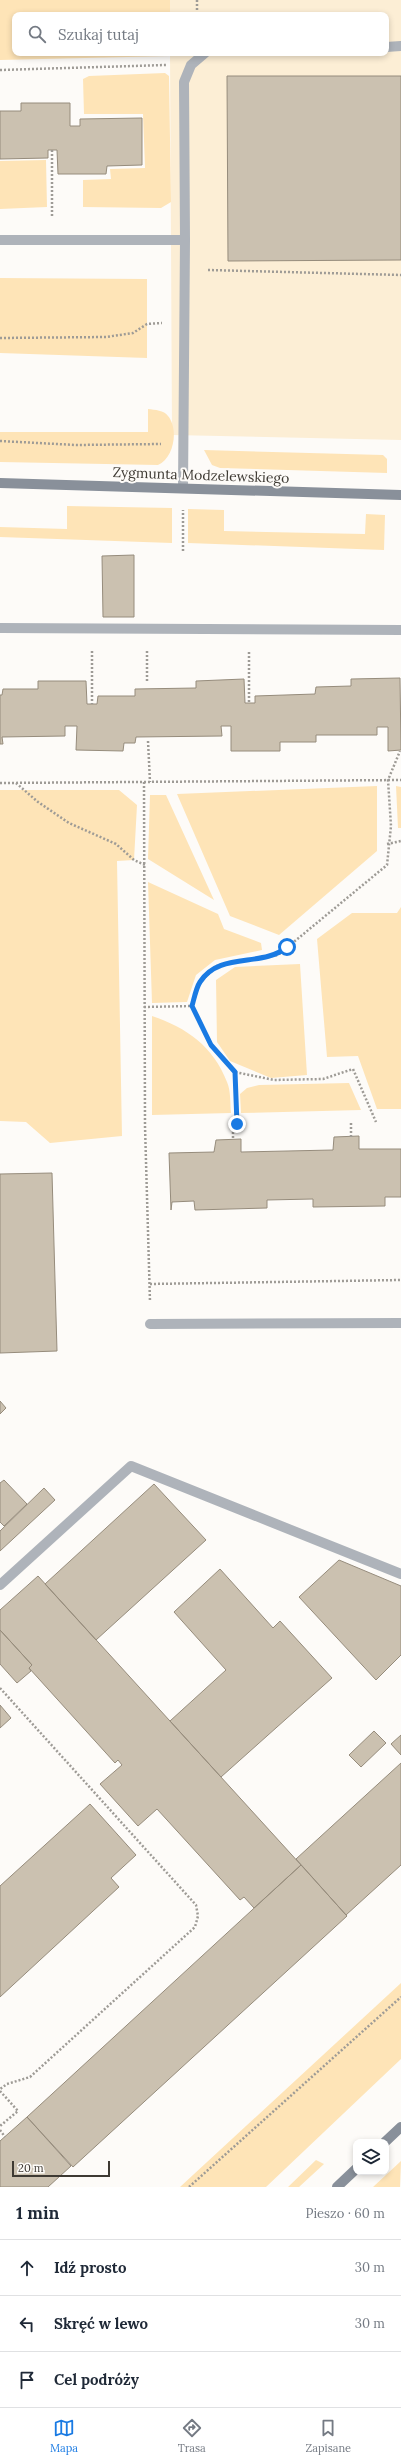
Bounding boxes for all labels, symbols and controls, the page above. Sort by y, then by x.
search box [12,12,389,56]
icon: search [26,23,48,45]
text: Szukaj tutaj [58,25,139,44]
street label: Zygmunta Modzelewskiego [112,463,290,487]
route start [278,938,296,956]
route end [228,1115,246,1133]
map controls [353,2139,389,2175]
button: layers [353,2139,389,2175]
scale bar [12,2159,110,2178]
text: 20 m [18,2161,43,2175]
text: 1 min [16,2202,59,2224]
text: Pieszo · 60 m [306,2205,385,2222]
icon: ahead [16,2257,38,2279]
text: Idź prosto [54,2258,127,2277]
text: 30 m [355,2259,385,2276]
icon: left [16,2313,38,2335]
text: Skręć w lewo [54,2314,148,2333]
text: 30 m [355,2315,385,2332]
icon: arrive [16,2369,38,2391]
text: Cel podróży [54,2370,139,2389]
tab: Mapa [50,2417,78,2455]
tab: Trasa [178,2417,206,2455]
tab: Zapisane [306,2417,351,2455]

